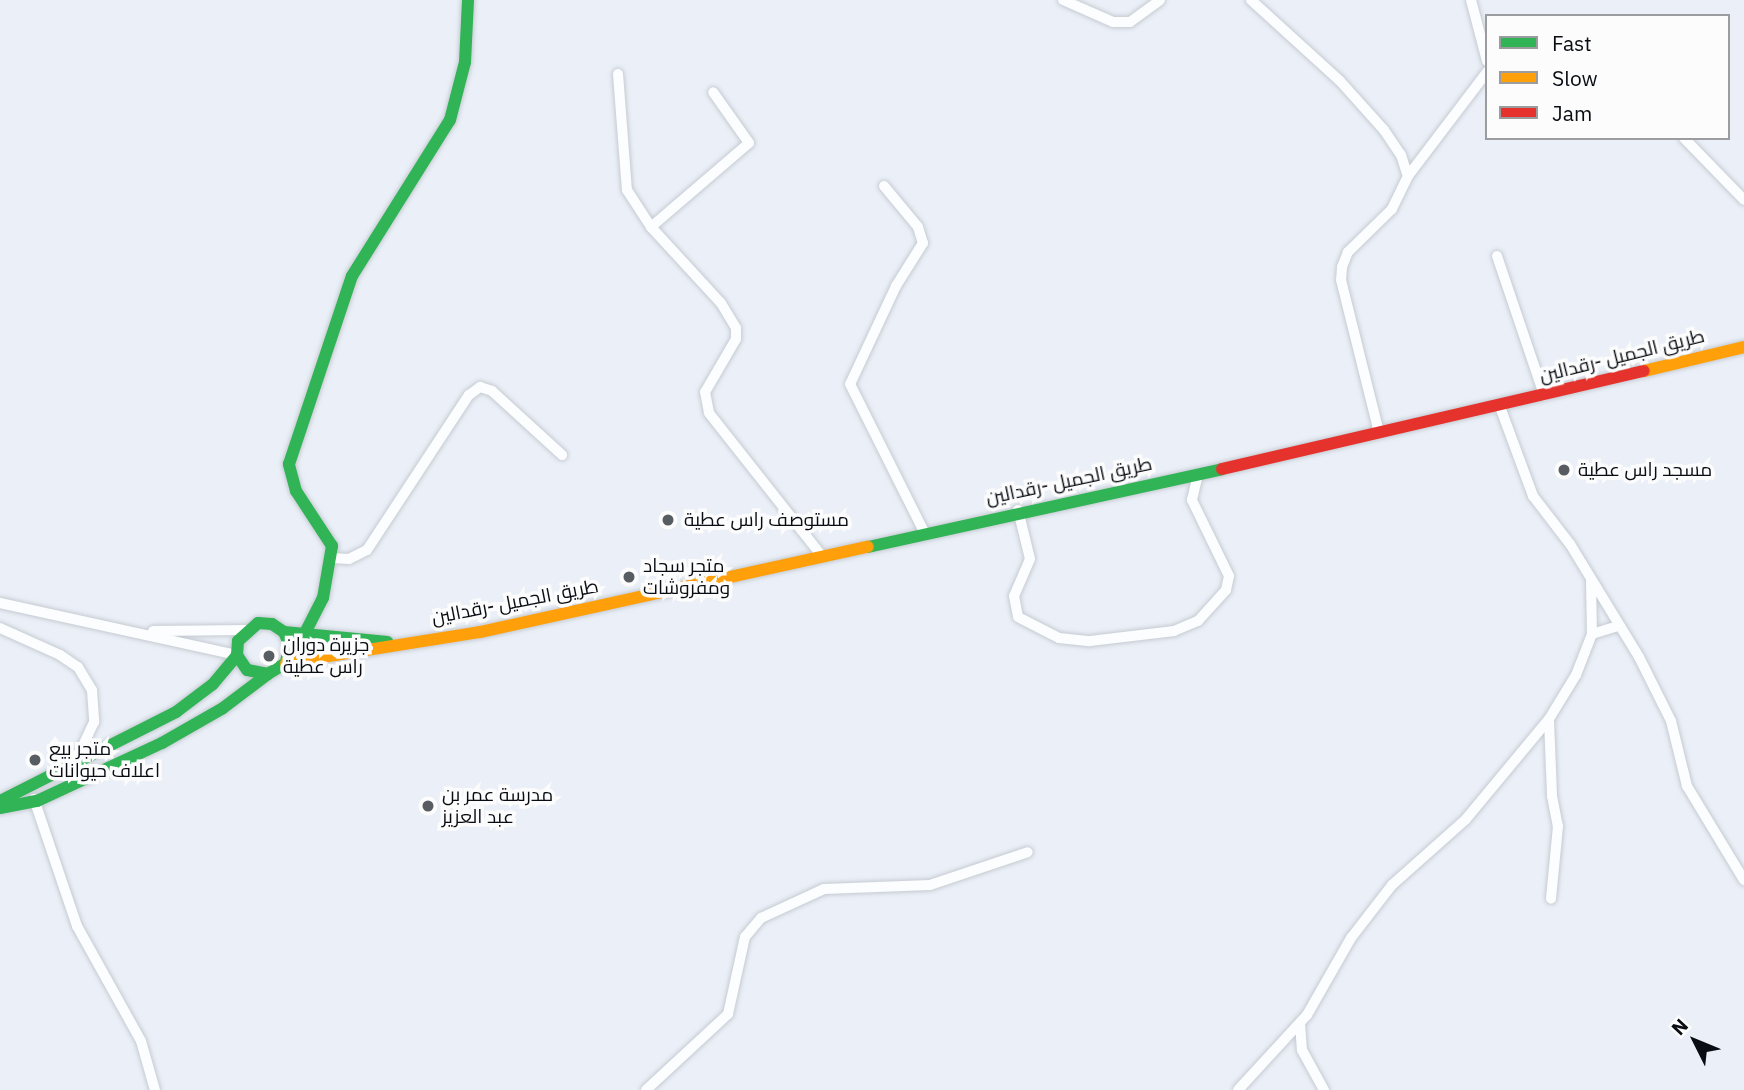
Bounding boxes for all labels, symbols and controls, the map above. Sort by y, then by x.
legend [1485,14,1730,140]
text: Fast [1552,29,1592,57]
text: Slow [1552,64,1598,92]
text: Jam [1552,99,1592,127]
street label: طريق الجميل -رقدالين [1537,324,1707,388]
street label: طريق الجميل -رقدالين [984,452,1154,510]
place label: مسجد راس عطية [1578,459,1712,481]
marker: مسجد راس عطية [1556,462,1572,478]
place label: مستوصف راس عطية [684,509,849,531]
marker: مستوصف راس عطية [658,510,678,530]
place label: متجر سجاد ومفروشات [643,555,730,599]
marker: متجر سجاد ومفروشات [621,569,637,585]
street label: طريق الجميل -رقدالين [430,575,600,629]
place label: جزيرة دوران راس عطية [283,634,369,678]
marker: جزيرة دوران راس عطية [261,648,277,664]
place label: متجر بيع اعلاف حيوانات [49,738,160,782]
marker: متجر بيع اعلاف حيوانات [27,752,43,768]
place label: مدرسة عمر بن عبد العزيز [442,784,553,828]
marker: مدرسة عمر بن عبد العزيز [420,798,436,814]
north arrow [1660,1006,1730,1076]
text: N [1666,1013,1693,1040]

